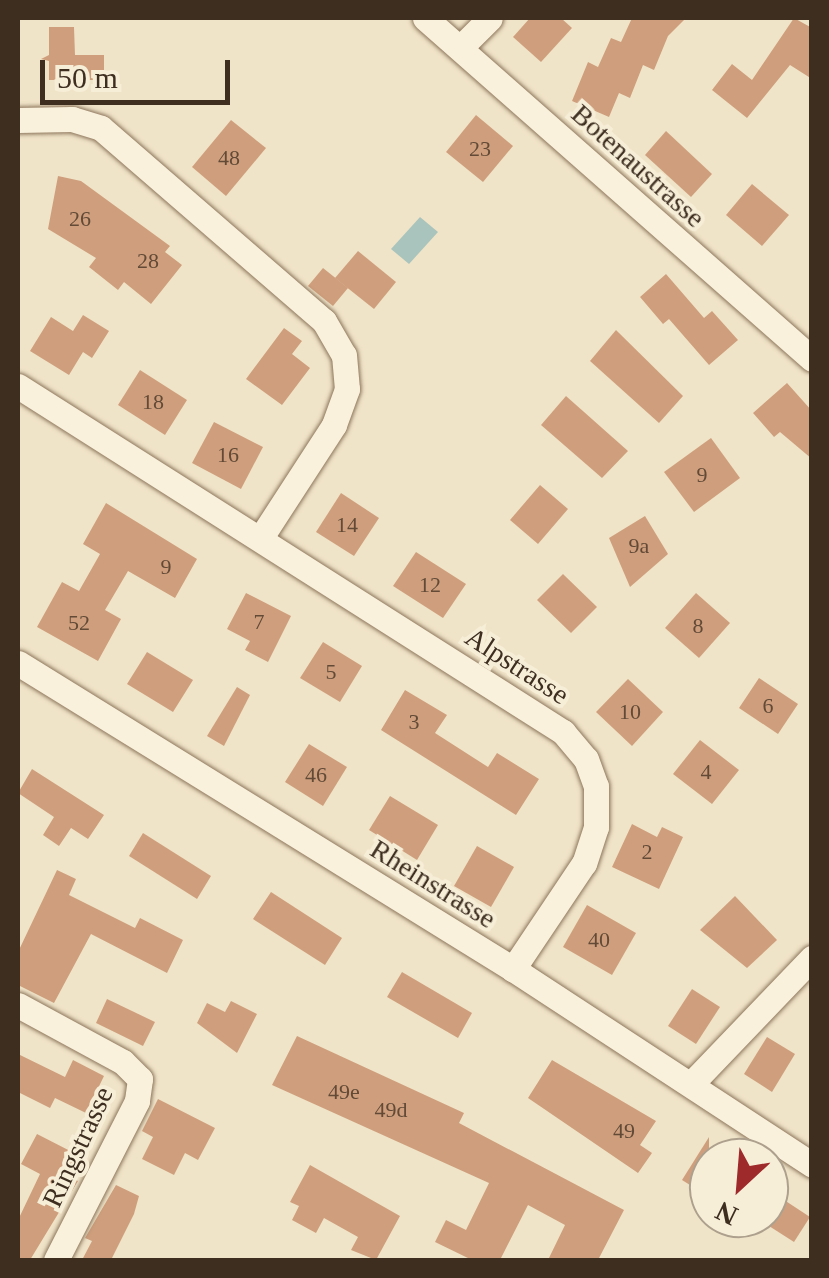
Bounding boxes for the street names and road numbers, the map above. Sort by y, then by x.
street label: Botenaustrasse [564,97,712,235]
street label: Alpstrasse [459,620,575,712]
street label: Rheinstrasse [364,832,502,936]
street label: Ringstrasse [35,1081,121,1213]

